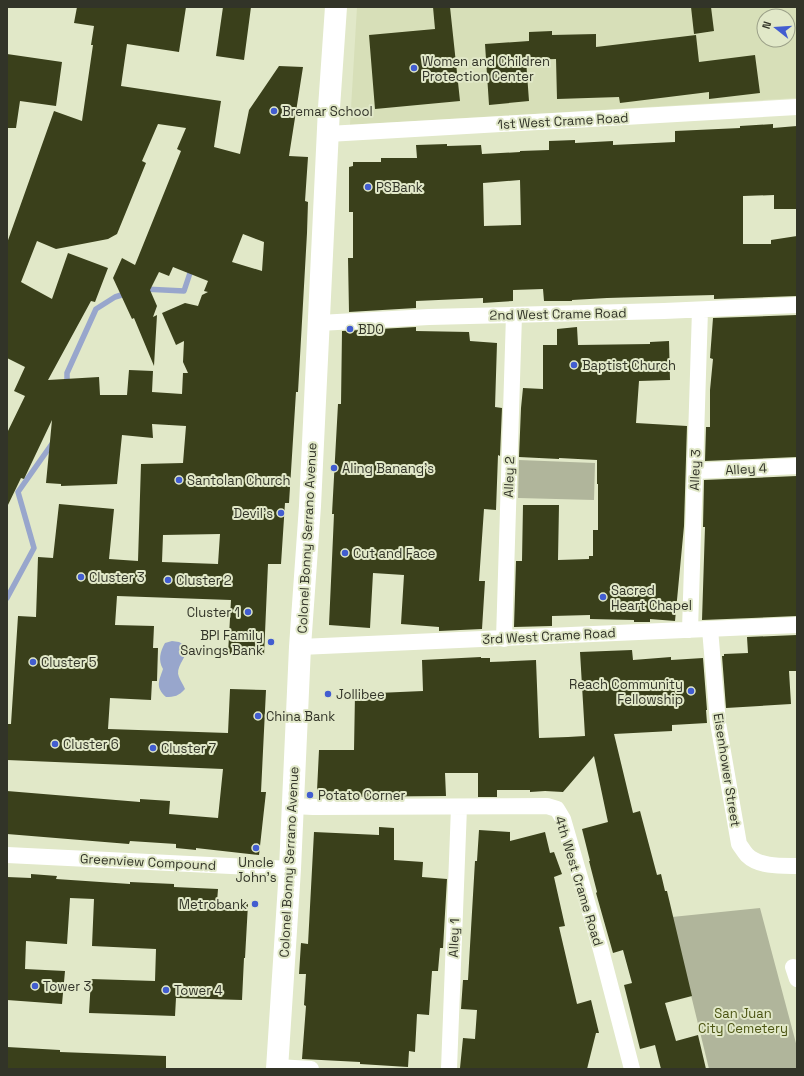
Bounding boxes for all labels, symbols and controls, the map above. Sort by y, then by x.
north arrow [756,8,796,48]
text: N [759,20,774,31]
place label: Women and Children Protection Center [422,53,550,85]
marker: Women and Children Protection Center [409,63,419,73]
place label: Bremar School [282,103,373,120]
marker: Bremar School [269,106,279,116]
street label: 1st West Crame Road [497,109,629,133]
place label: PSBank [376,179,423,196]
marker: PSBank [363,182,373,192]
street label: 2nd West Crame Road [489,304,627,324]
place label: BDO [358,321,384,338]
marker: BDO [345,324,355,334]
place label: Baptist Church [582,357,676,374]
marker: Baptist Church [569,360,579,370]
street label: Colonel Bonny Serrano Avenue [294,442,320,634]
street label: Alley 3 [686,449,704,491]
street label: Alley 2 [500,456,518,498]
street label: Alley 4 [725,459,767,479]
place label: Aling Banang's [342,460,434,477]
marker: Aling Banang's [329,463,339,473]
place label: Santolan Church [187,472,291,489]
marker: Santolan Church [174,475,184,485]
place label: Devil's [234,505,273,522]
marker: Devil's [276,508,286,518]
place label: Cut and Face [353,545,435,562]
marker: Cut and Face [340,548,350,558]
place label: Cluster 3 [89,569,145,586]
marker: Cluster 3 [76,572,86,582]
place label: Cluster 2 [176,572,232,589]
marker: Cluster 2 [163,575,173,585]
place label: Sacred Heart Chapel [611,582,692,614]
marker: Sacred Heart Chapel [598,592,608,602]
place label: Cluster 1 [187,604,240,621]
marker: Cluster 1 [243,607,253,617]
street label: 3rd West Crame Road [482,624,616,648]
place label: BPI Family Savings Bank [180,627,263,659]
marker: BPI Family Savings Bank [266,637,276,647]
place label: Cluster 5 [41,654,97,671]
marker: Cluster 5 [28,657,38,667]
place label: Reach Community Fellowship [569,676,683,708]
place label: Jollibee [336,686,385,703]
marker: Reach Community Fellowship [686,686,696,696]
marker: Jollibee [323,689,333,699]
place label: China Bank [266,708,335,725]
marker: China Bank [253,711,263,721]
street label: Eisenhower Street [710,712,744,828]
place label: Cluster 6 [63,736,119,753]
marker: Cluster 6 [50,739,60,749]
place label: Cluster 7 [161,740,216,757]
marker: Cluster 7 [148,743,158,753]
street label: Colonel Bonny Serrano Avenue [276,766,302,958]
place label: Potato Corner [318,787,405,804]
marker: Potato Corner [305,790,315,800]
street label: 4th West Crame Road [551,814,607,948]
marker: Uncle John's [251,843,261,853]
street label: Greenview Compound [80,850,216,874]
place label: Uncle John's [235,854,277,886]
place label: Metrobank [179,896,247,913]
marker: Metrobank [250,899,260,909]
street label: Alley 1 [445,918,463,958]
place label: Tower 3 [43,978,91,995]
marker: Tower 3 [30,981,40,991]
place label: Tower 4 [174,982,223,999]
marker: Tower 4 [161,985,171,995]
park label: San Juan City Cemetery [698,1005,788,1037]

